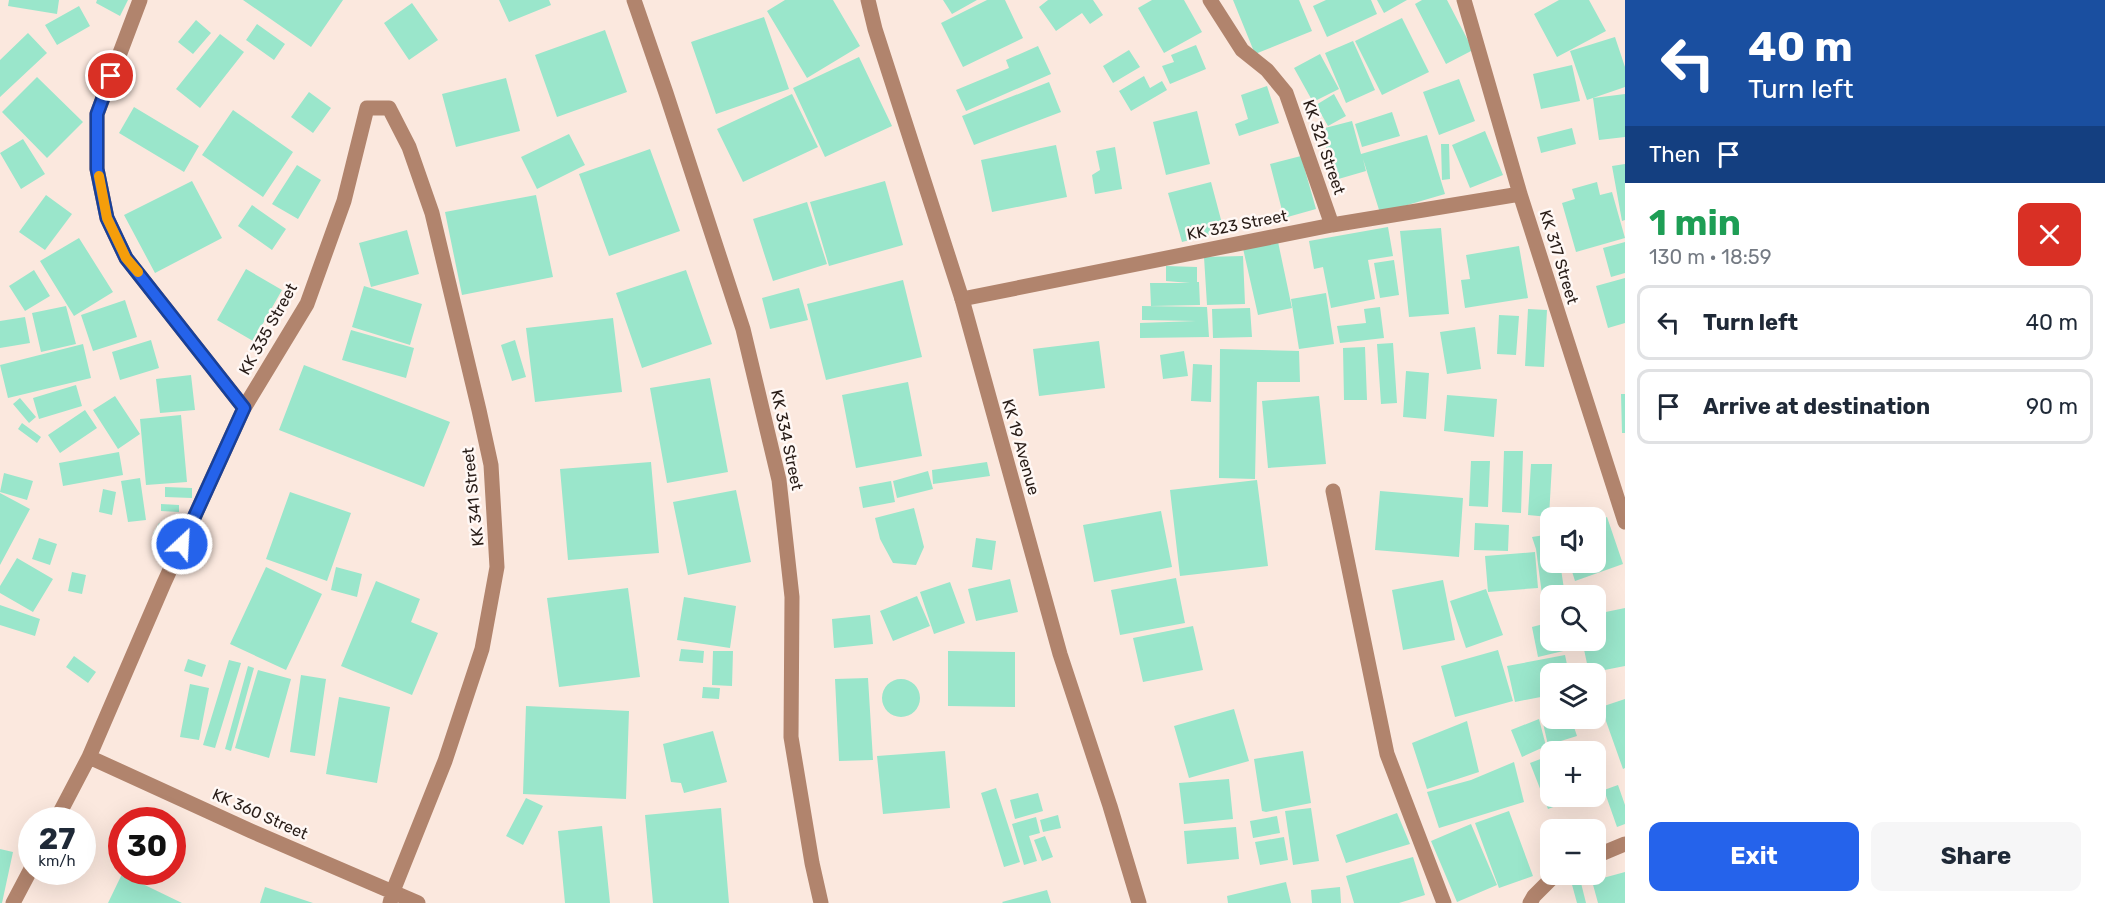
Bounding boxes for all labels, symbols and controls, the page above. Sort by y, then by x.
text: 40 m [1748,22,1853,72]
icon: left [1649,24,1727,102]
pin [85,50,136,101]
icon: arrive [94,59,127,92]
text: Turn left [1748,73,1853,105]
street label: KK 321 Street [1299,97,1349,197]
icon: arrive [1712,138,1745,171]
text: Then [1649,141,1700,168]
text: 1 min [1649,201,1741,244]
button: close [2018,203,2081,266]
street label: KK 323 Street [1185,206,1289,244]
street label: KK 317 Street [1536,208,1582,306]
text: 130 m · 18:59 [1649,245,1772,269]
street label: KK 335 Street [235,280,301,378]
icon: left [1652,306,1685,339]
text: Turn left [1703,309,1798,336]
text: 40 m [2025,309,2078,336]
street label: KK 334 Street [767,388,807,492]
icon: arrive [1652,390,1685,423]
text: Arrive at destination [1703,393,1930,420]
text: 90 m [2026,393,2078,420]
street label: KK 19 Avenue [998,397,1044,497]
street label: KK 341 Street [458,447,488,547]
map controls [1540,507,1606,885]
button: sound [1540,507,1606,573]
position arrow [150,512,214,576]
button: search [1540,585,1606,651]
button: layers [1540,663,1606,729]
button: + [1540,741,1606,807]
street label: KK 360 Street [209,784,311,844]
speed limit sign: 30 [108,807,186,885]
button: − [1540,819,1606,885]
text: 27 [39,821,75,857]
button: Exit [1649,822,1859,891]
button: Share [1871,822,2081,891]
text: km/h [38,852,76,870]

